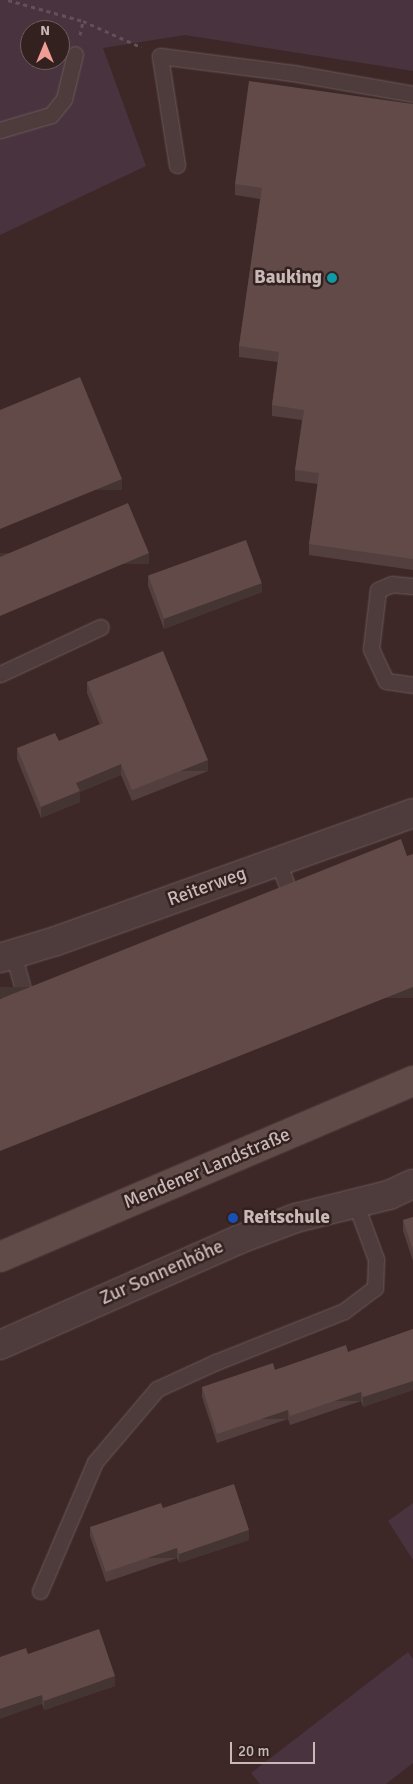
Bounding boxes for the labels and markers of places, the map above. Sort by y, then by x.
place label: Bauking [254,267,322,289]
marker: Bauking [326,272,338,284]
place label: Reitschule [243,1207,330,1229]
marker: Reitschule [227,1212,239,1224]

